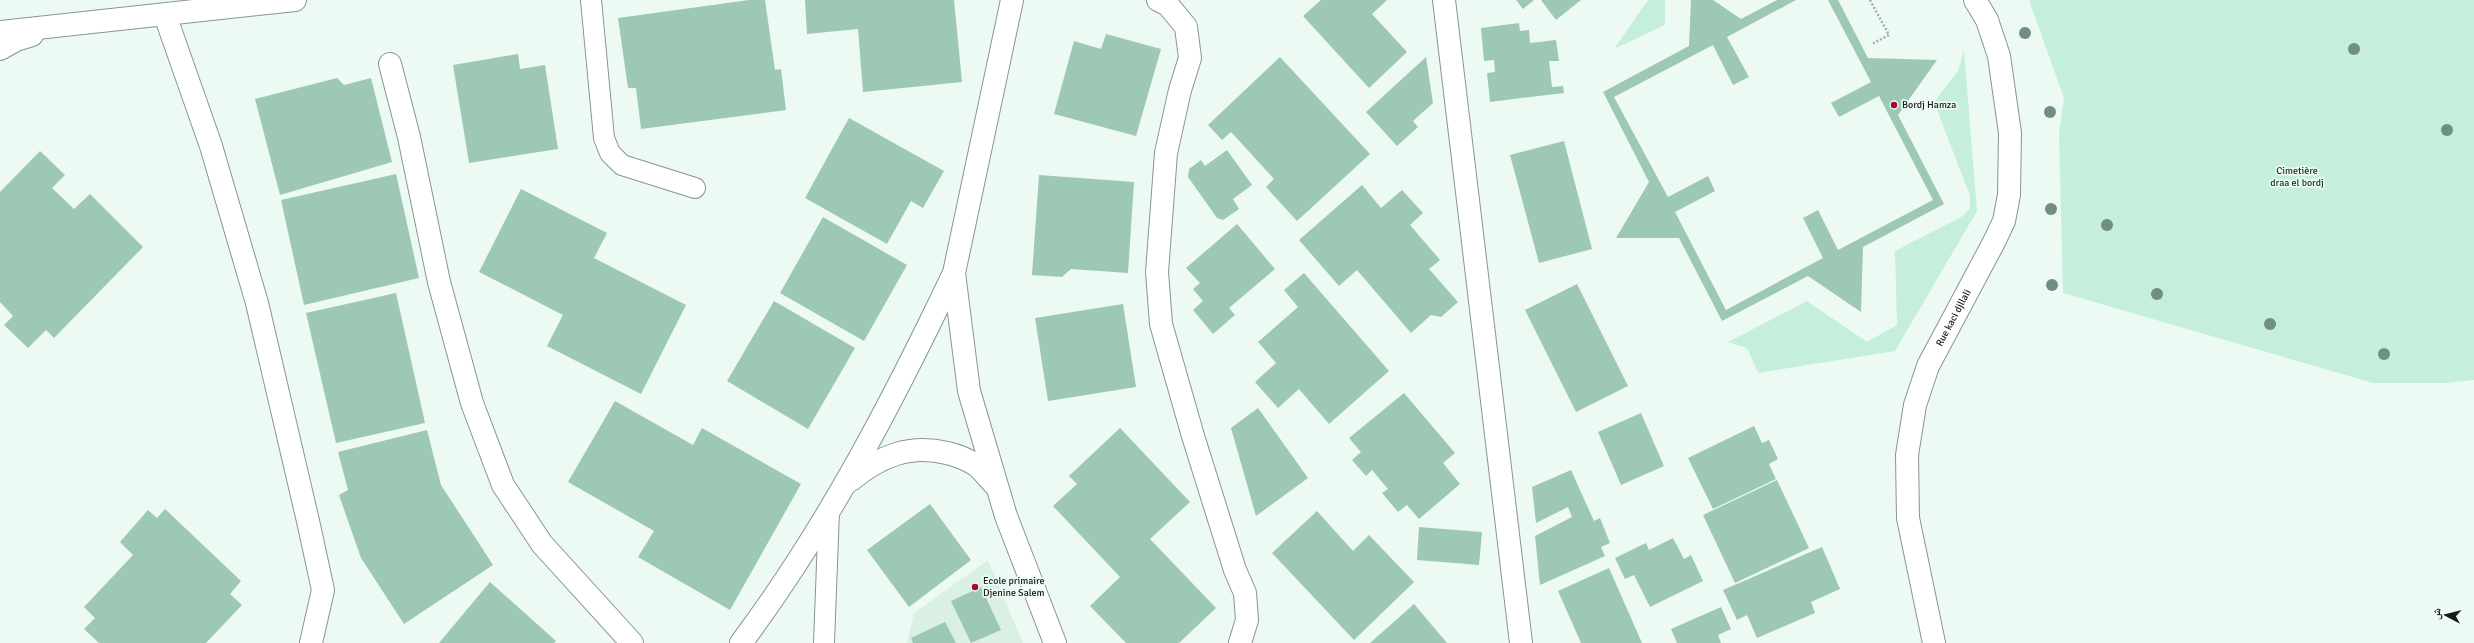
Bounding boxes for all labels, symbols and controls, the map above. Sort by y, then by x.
place label: Bordj Hamza [1902,99,1956,111]
marker: Bordj Hamza [1889,100,1899,110]
park label: Cimetière draa el bordj [2270,165,2324,189]
street label: Rue kaci djllali [1934,287,1974,348]
place label: Ecole primaire Djenine Salem [983,575,1045,599]
marker: Ecole primaire Djenine Salem [970,582,980,592]
north arrow [2426,595,2466,635]
text: ش [2429,607,2445,621]

